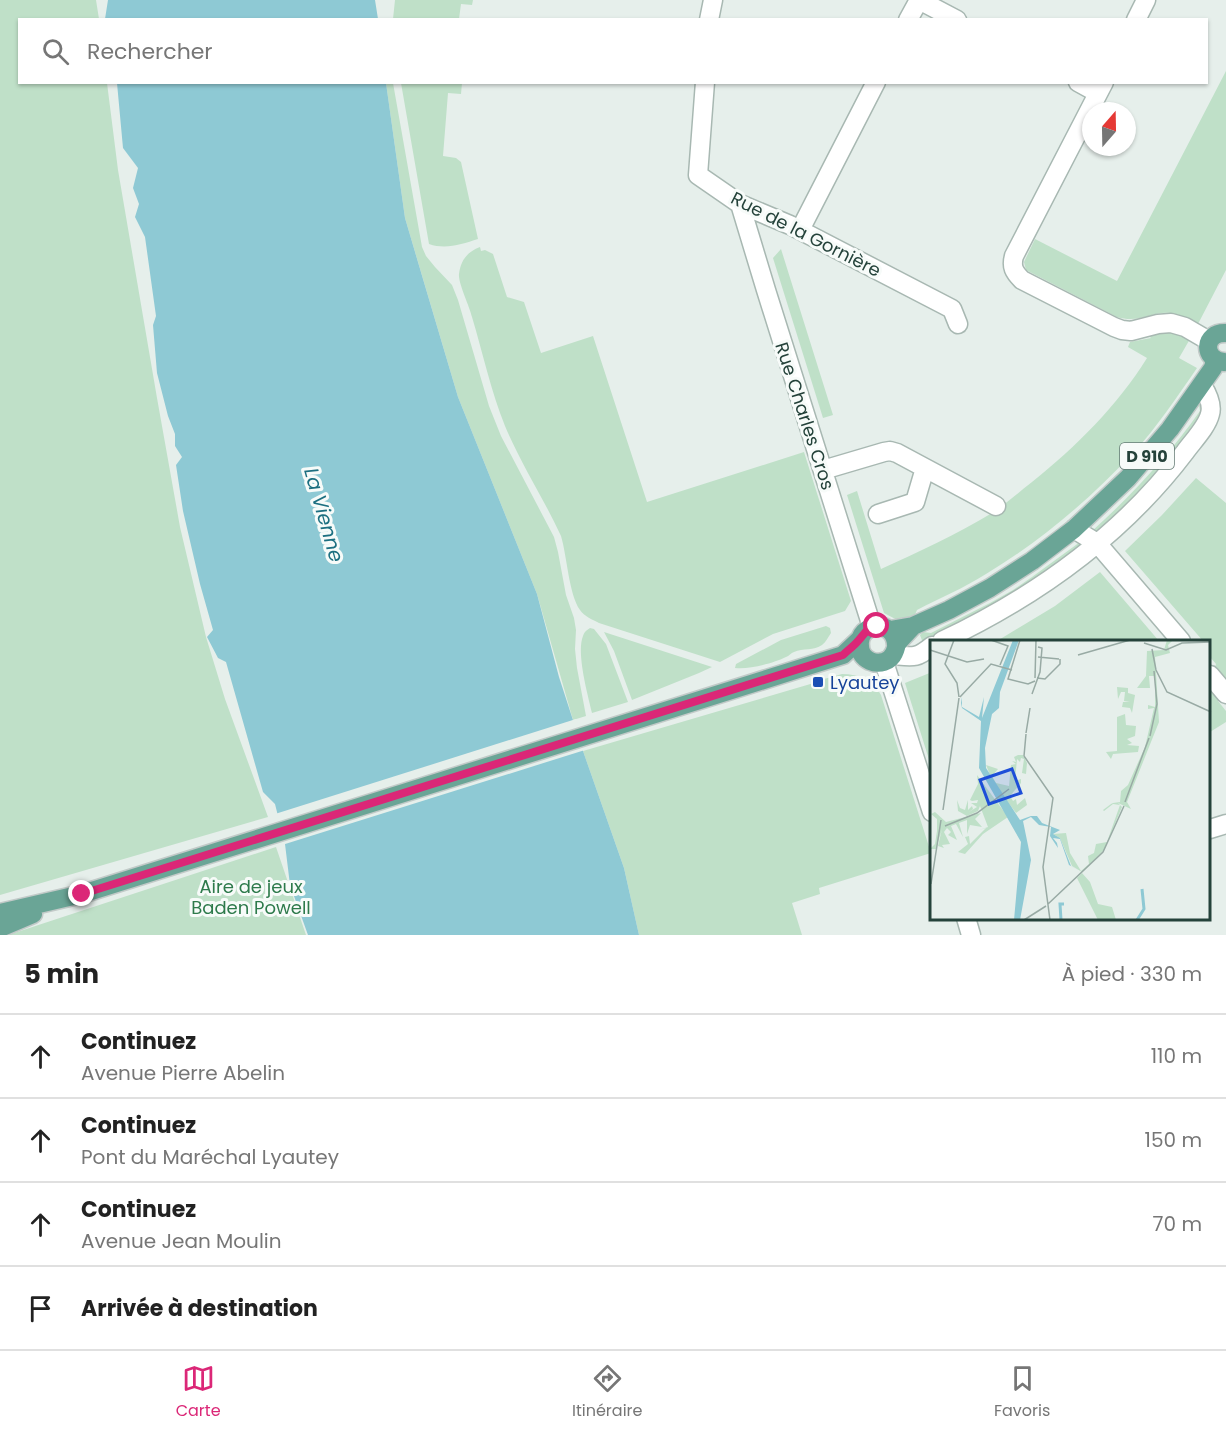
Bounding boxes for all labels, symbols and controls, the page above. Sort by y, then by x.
search box [18,18,1208,84]
icon: search [39,35,72,68]
text: Rechercher [87,36,213,67]
north arrow [1082,102,1136,156]
street label: Rue de la Gornière [727,185,885,283]
street label: Rue Charles Cros [769,339,841,493]
road number: D 910 [1120,443,1174,469]
water label: La Vienne [297,465,351,565]
route start [863,612,889,638]
inset map [930,640,1211,920]
place label: Lyautey [830,670,899,695]
marker: Lyautey [811,675,825,689]
park label: Aire de jeux Baden Powell [191,874,311,920]
route end [68,880,94,906]
text: 5 min [24,956,99,992]
text: À pied · 330 m [1062,960,1202,988]
text: Continuez [81,1026,196,1057]
icon: ahead [24,1040,57,1073]
text: 110 m [1151,1042,1202,1070]
text: Avenue Pierre Abelin [81,1059,285,1087]
text: Continuez [81,1110,196,1141]
icon: ahead [24,1124,57,1157]
text: 150 m [1145,1126,1202,1154]
text: Pont du Maréchal Lyautey [81,1143,339,1171]
text: Continuez [81,1194,196,1225]
icon: ahead [24,1208,57,1241]
text: 70 m [1153,1210,1202,1238]
text: Avenue Jean Moulin [81,1227,282,1255]
icon: arrive [24,1292,57,1325]
text: Arrivée à destination [81,1293,318,1324]
tab: Carte [176,1362,221,1423]
tab: Itinéraire [572,1362,642,1423]
tab: Favoris [994,1362,1050,1423]

